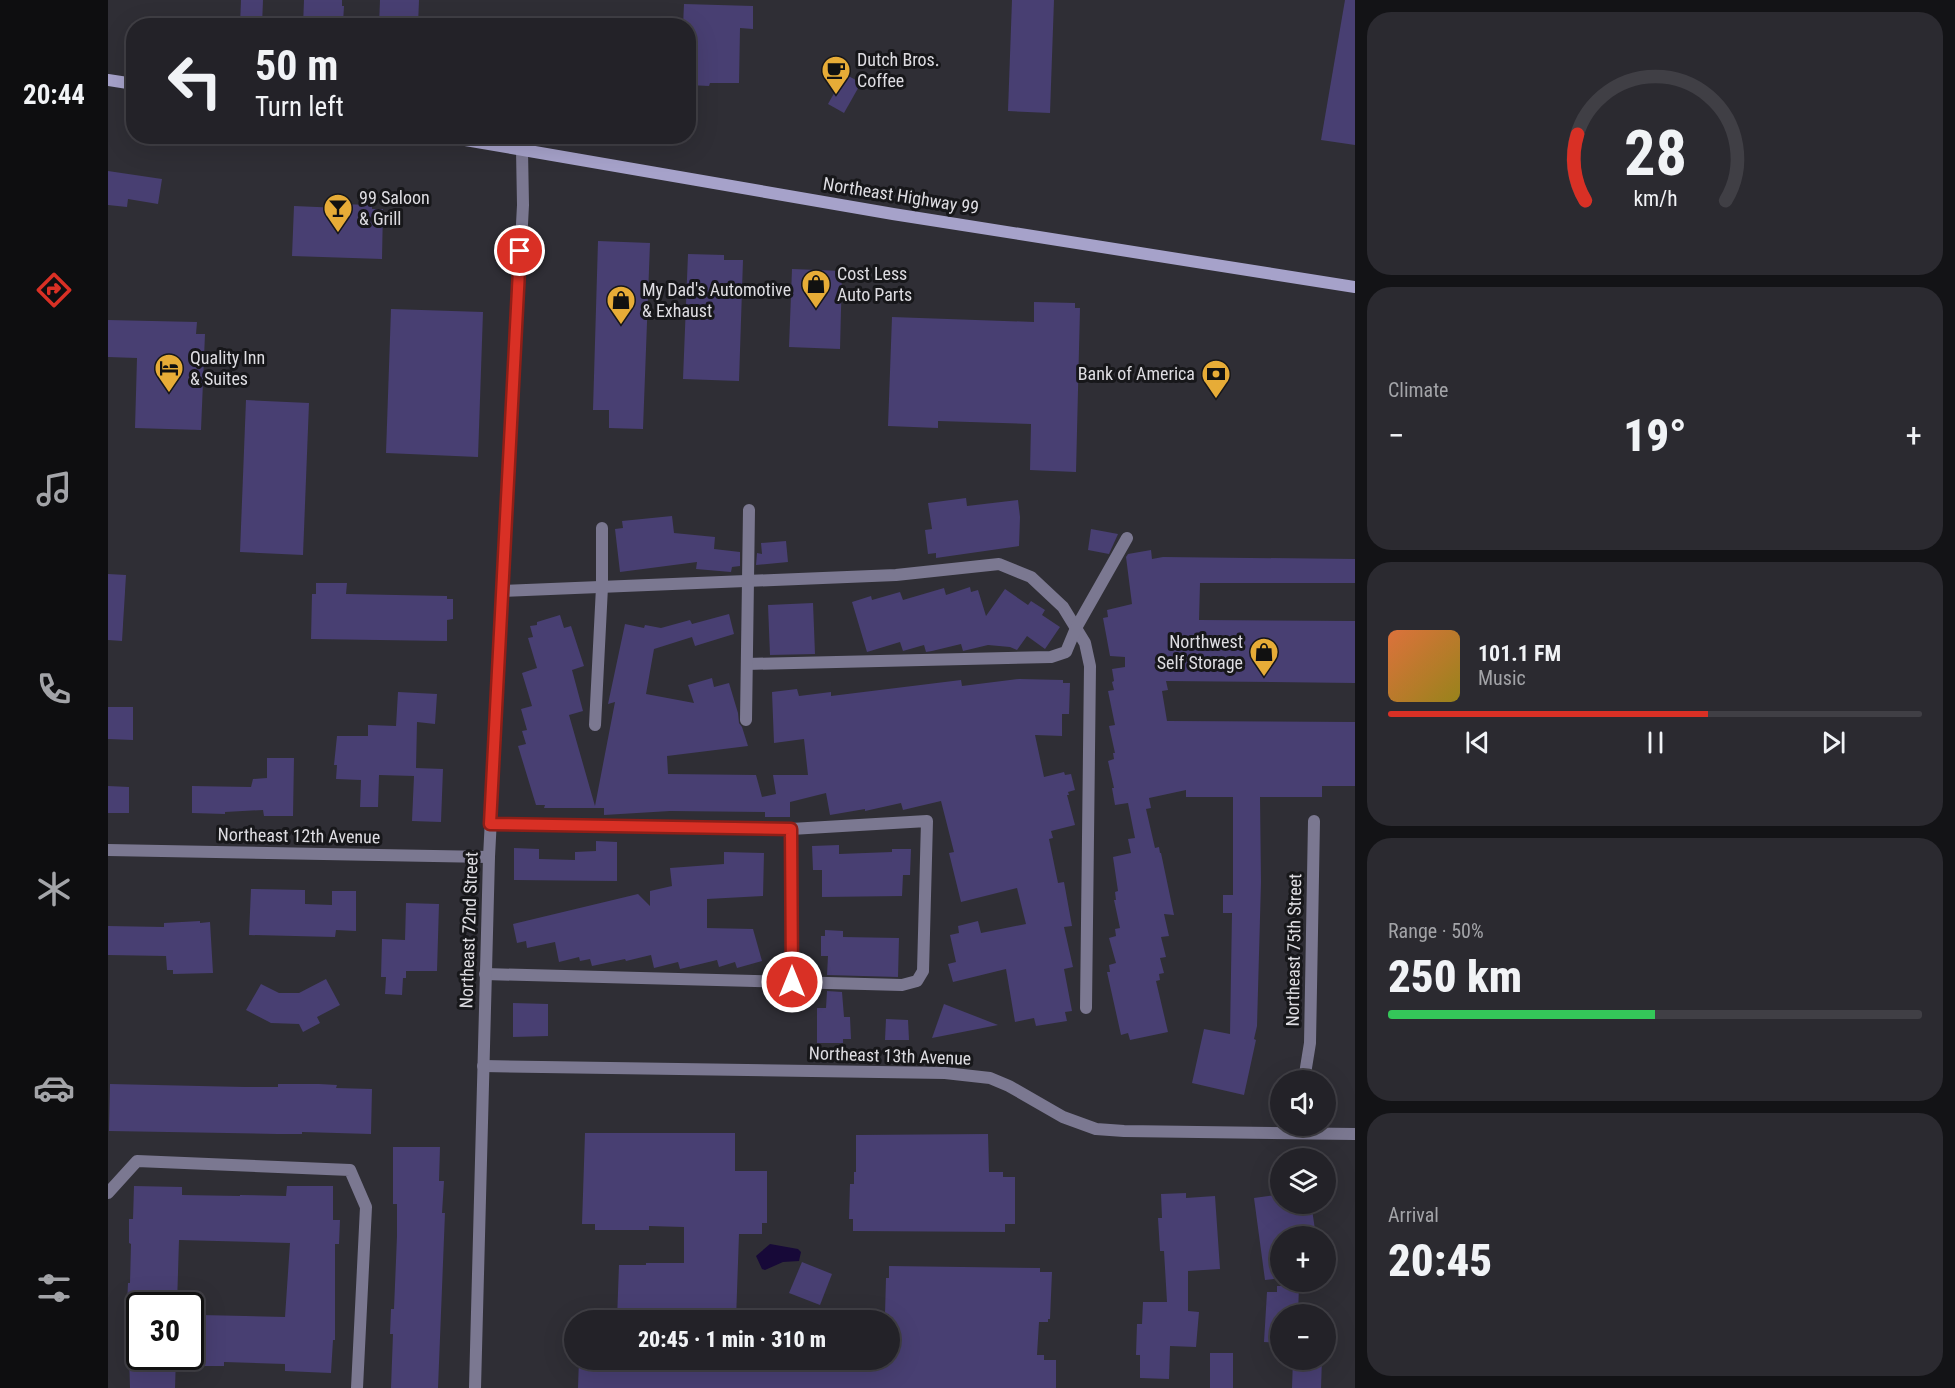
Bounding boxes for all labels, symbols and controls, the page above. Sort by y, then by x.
text: 50 m [255,41,338,90]
icon: left [156,42,234,120]
place label: Dutch Bros. Coffee [857,49,940,91]
cafe icon: Dutch Bros. Coffee [820,54,852,96]
text: 20:44 [23,79,85,111]
text: Turn left [255,91,344,123]
text: 28 [1623,117,1687,190]
street label: Northeast Highway 99 [822,173,980,218]
text: km/h [1633,186,1677,211]
place label: 99 Saloon & Grill [359,187,430,229]
bar icon: 99 Saloon & Grill [322,192,354,234]
pin [494,225,545,276]
icon: arrive [503,234,536,267]
place label: Cost Less Auto Parts [837,263,912,305]
shop icon: Cost Less Auto Parts [800,268,832,310]
icon: directions [33,269,75,311]
place label: My Dad's Automotive & Exhaust [642,279,791,321]
shop icon: My Dad's Automotive & Exhaust [605,284,637,326]
place label: Quality Inn & Suites [190,347,265,389]
hotel icon: Quality Inn & Suites [153,352,185,394]
bank icon: Bank of America [1200,358,1232,400]
place label: Bank of America [1078,363,1195,384]
text: Climate [1388,378,1448,402]
text: 19° [1623,409,1687,462]
text: − [1388,416,1405,455]
text: + [1906,416,1922,455]
icon: music [33,468,75,510]
place label: Northwest Self Storage [1157,631,1243,673]
shop icon: Northwest Self Storage [1248,636,1280,678]
text: 101.1 FM [1478,641,1561,666]
text: Music [1478,666,1526,690]
icon: phone [33,668,75,710]
icon: previous [1461,726,1494,759]
icon: pause [1639,726,1672,759]
icon: next [1817,726,1850,759]
street label: Northeast 12th Avenue [218,824,380,847]
street label: Northeast 72nd Street [455,851,482,1009]
icon: climate [33,868,75,910]
street label: Northeast 75th Street [1282,873,1305,1027]
text: Range · 50% [1388,919,1484,943]
position arrow [760,950,824,1014]
text: 250 km [1388,950,1522,1003]
street label: Northeast 13th Avenue [808,1042,972,1069]
icon: car [33,1067,75,1109]
map controls [1270,1070,1336,1370]
button: sound [1270,1070,1336,1136]
button: layers [1270,1148,1336,1214]
text: Arrival [1388,1203,1439,1227]
button: + [1270,1226,1336,1292]
text: 20:45 [1388,1234,1492,1287]
icon: filters [33,1267,75,1309]
speed limit sign: 30 [126,1292,204,1370]
button: − [1270,1304,1336,1370]
text: 20:45 · 1 min · 310 m [638,1327,826,1352]

